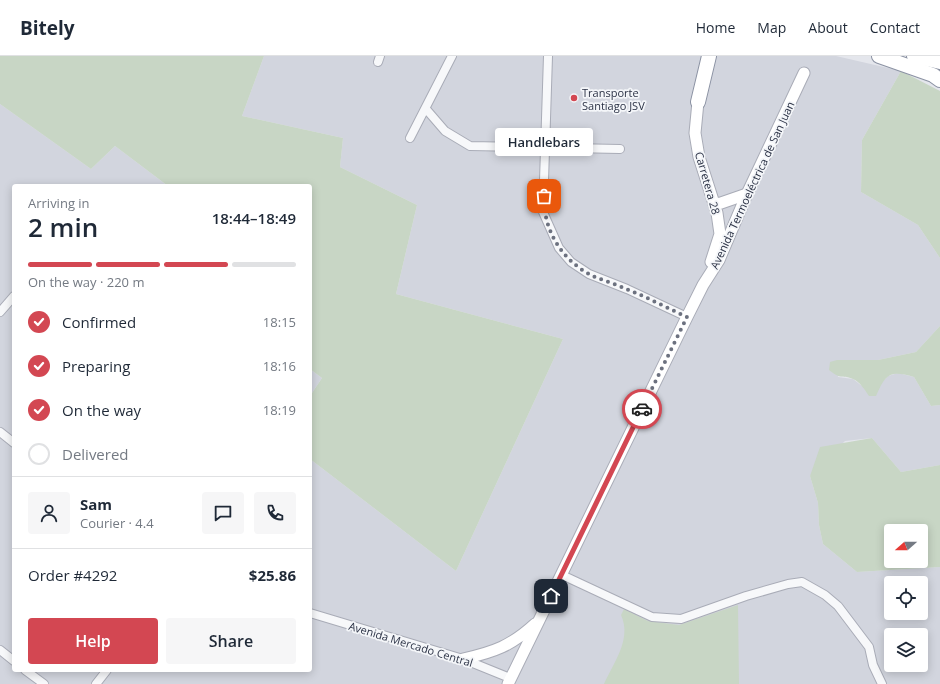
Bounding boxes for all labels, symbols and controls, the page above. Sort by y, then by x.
text: Bitely [20,15,75,41]
text: Home [696,18,735,37]
text: Map [757,18,786,37]
text: About [808,18,848,37]
text: Contact [870,18,920,37]
place label: Transporte Santiago JSV [582,85,645,113]
marker: Transporte Santiago JSV [569,93,579,103]
street label: Avenida Termoeléctrica de San Juan [706,99,798,271]
callout: Handlebars [495,128,593,156]
text: Handlebars [508,133,580,151]
street label: Carretera 28 [692,150,724,216]
pin [527,179,561,213]
icon: bag [533,185,555,207]
text: Arriving in [28,194,90,212]
text: 18:44–18:49 [212,208,296,228]
text: 2 min [28,209,98,245]
text: On the way · 220 m [28,273,144,291]
icon: check [28,311,50,333]
text: Confirmed [62,312,136,332]
text: 18:15 [263,313,296,331]
icon: check [28,355,50,377]
text: Preparing [62,356,130,376]
text: 18:16 [263,357,296,375]
courier [622,389,662,429]
icon: car [631,398,653,420]
icon: check [28,399,50,421]
text: On the way [62,400,141,420]
text: 18:19 [263,401,296,419]
text: Delivered [62,444,129,464]
button: person [28,492,70,534]
button: chat [202,492,244,534]
button: phone [254,492,296,534]
text: Sam [80,494,112,514]
text: Courier · 4.4 [80,514,154,532]
north arrow [884,524,928,568]
map controls [884,524,928,672]
text: Order #4292 [28,565,117,585]
text: $25.86 [249,565,296,585]
button: locate [884,576,928,620]
pin [534,579,568,613]
icon: home [540,585,562,607]
button: Help [28,618,158,664]
button: Share [166,618,296,664]
street label: Avenida Mercado Central [347,618,475,670]
button: layers [884,628,928,672]

